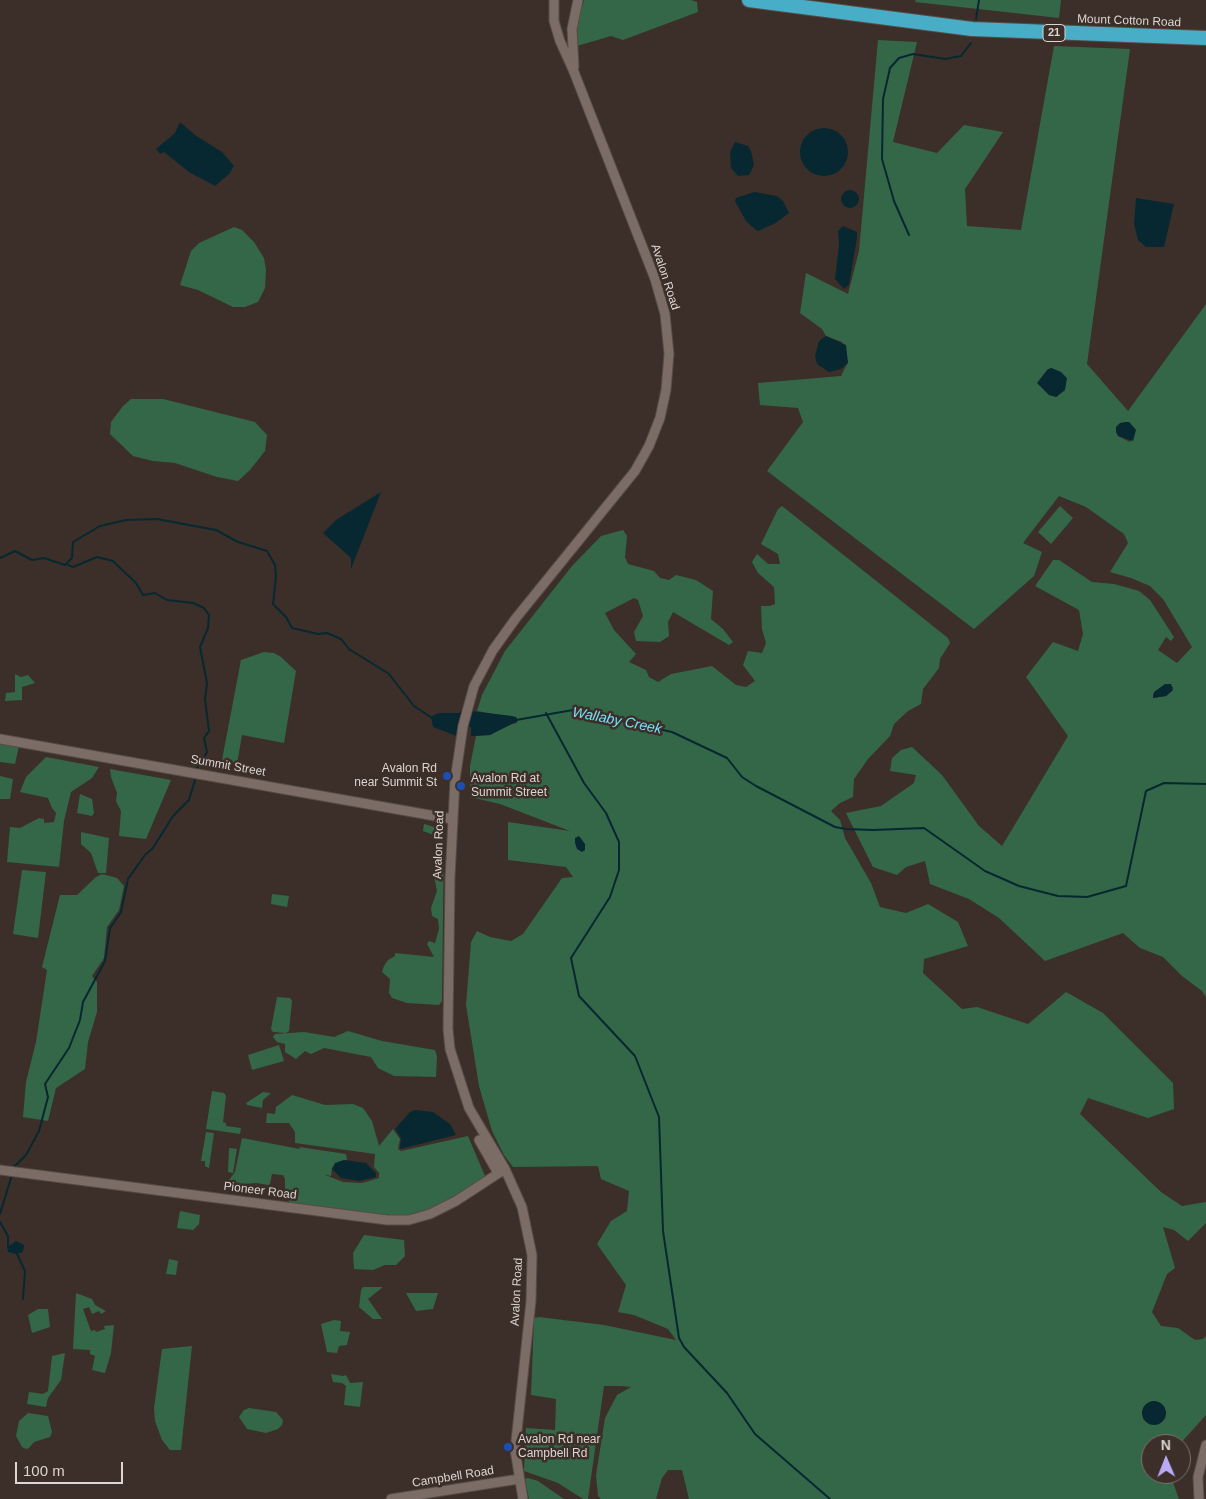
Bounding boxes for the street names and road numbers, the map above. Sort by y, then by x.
street label: Mount Cotton Road [1077,12,1181,30]
road number: 21 [1043,24,1065,42]
street label: Avalon Road [648,242,682,312]
street label: Summit Street [189,752,267,780]
street label: Avalon Road [431,811,447,879]
street label: Pioneer Road [223,1179,297,1203]
street label: Avalon Road [508,1257,526,1327]
street label: Campbell Road [411,1463,495,1491]

